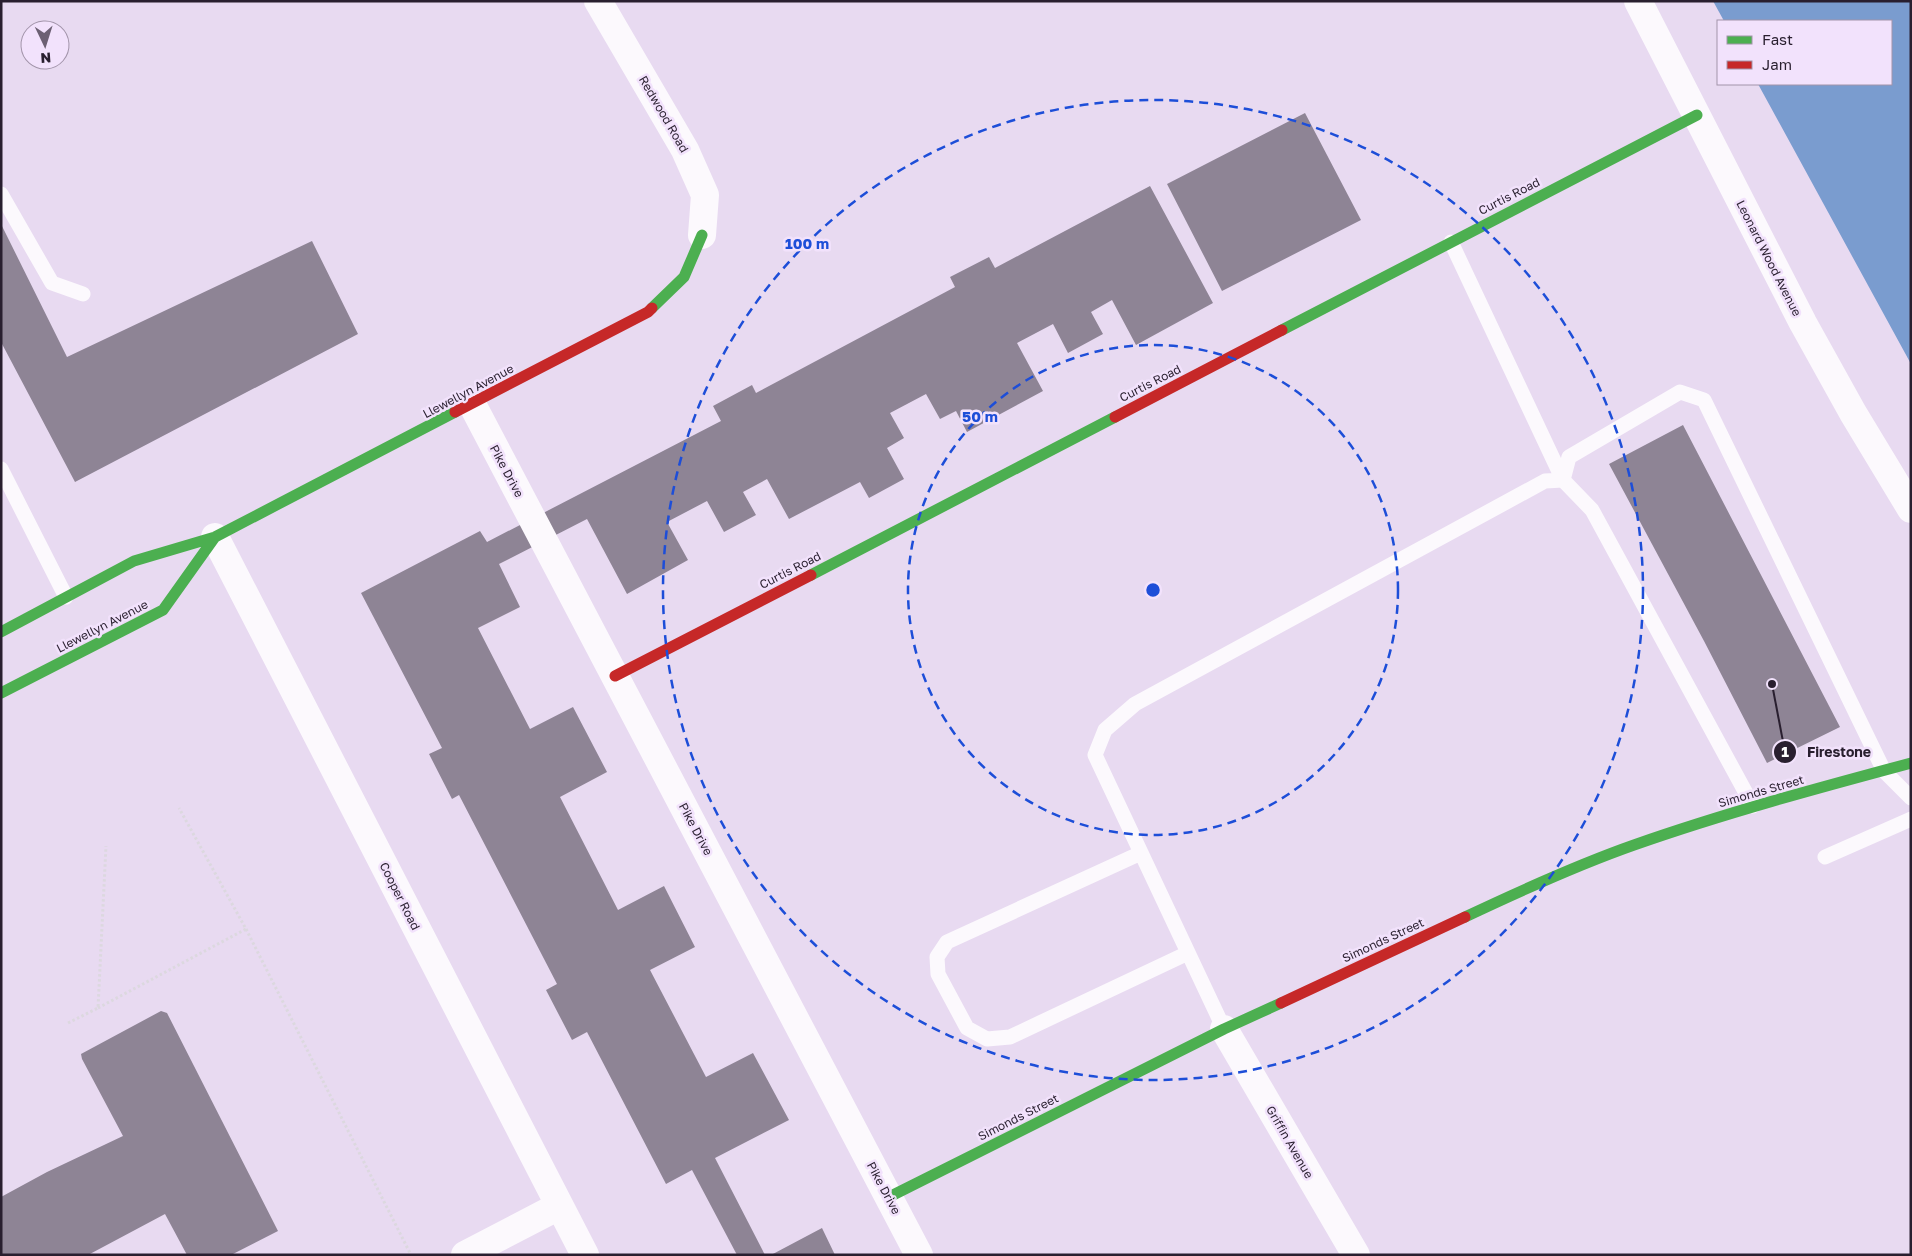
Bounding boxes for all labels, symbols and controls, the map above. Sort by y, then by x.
north arrow [20,20,70,70]
legend [1717,20,1892,85]
text: Fast [1762,30,1793,48]
text: N [40,50,52,67]
text: Jam [1762,55,1792,73]
street label: Redwood Road [636,73,692,155]
street label: Curtis Road [1476,174,1542,218]
street label: Leonard Wood Avenue [1733,197,1805,319]
text: 100 m [785,234,829,252]
street label: Llewellyn Avenue [420,361,516,421]
street label: Curtis Road [1117,361,1183,405]
text: 50 m [962,407,998,425]
street label: Pike Drive [487,442,527,500]
street label: Curtis Road [757,548,823,592]
centre of rings [1144,581,1162,599]
street label: Llewellyn Avenue [54,596,150,656]
callout: Firestone [1772,737,1882,766]
text: 1 [1781,742,1789,760]
text: Firestone [1807,743,1871,760]
street label: Simonds Street [1716,772,1806,810]
street label: Pike Drive [676,800,716,858]
street label: Cooper Road [377,860,423,932]
street label: Simonds Street [1340,914,1426,965]
street label: Simonds Street [975,1090,1061,1144]
street label: Griffin Avenue [1263,1103,1317,1181]
street label: Pike Drive [864,1159,904,1217]

